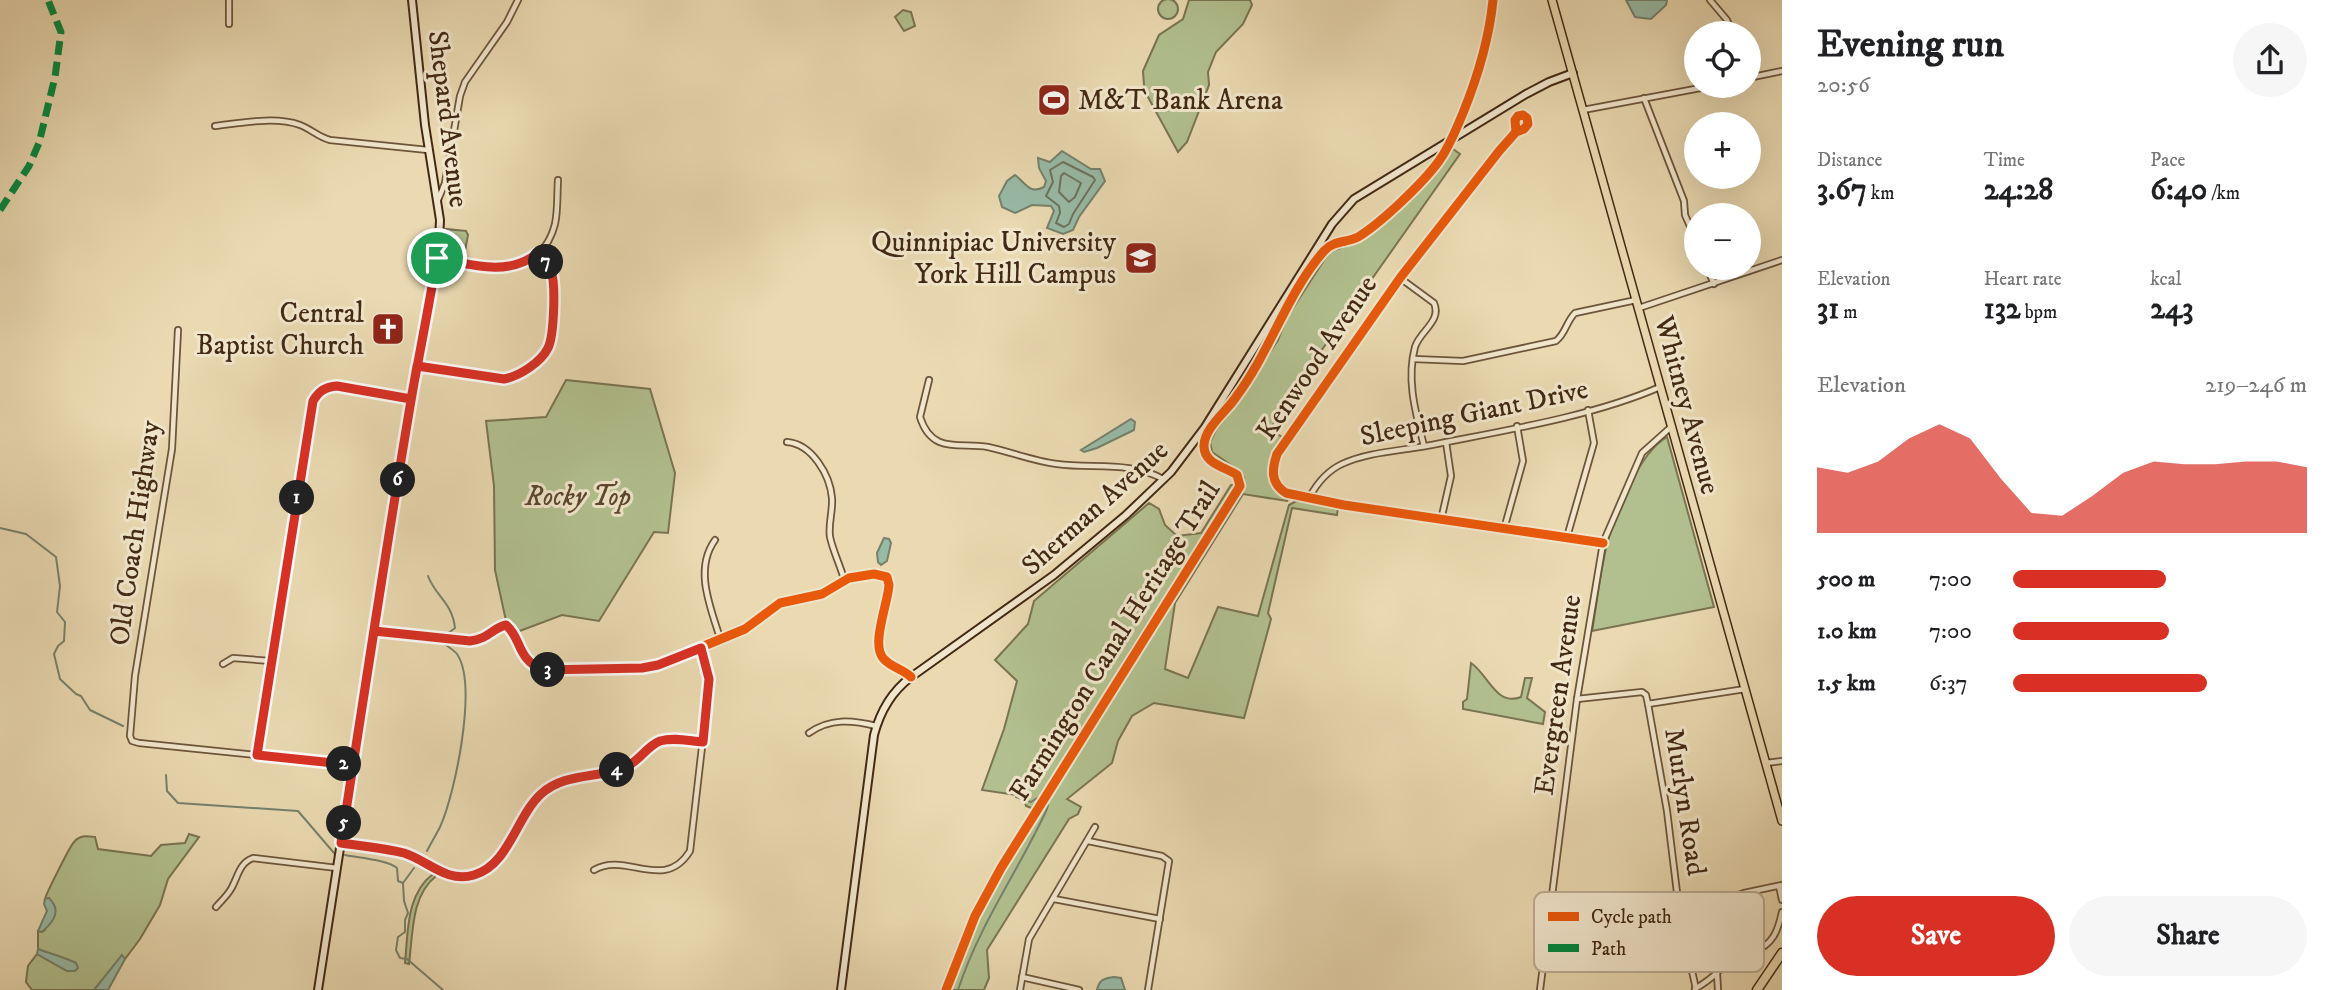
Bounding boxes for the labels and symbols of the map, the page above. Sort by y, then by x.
street label: Shepard Avenue [420,29,476,209]
sports icon: M&T Bank Arena [1035,81,1073,119]
place label: M&T Bank Arena [1078,83,1283,118]
place label: Quinnipiac University York Hill Campus [871,225,1117,292]
pin [407,228,467,288]
school or university icon: Quinnipiac University York Hill Campus [1122,239,1160,277]
pin: 7 [528,244,564,280]
street label: Kenwood Avenue [1249,269,1385,447]
place label: Central Baptist Church [196,296,365,363]
church icon: Central Baptist Church [369,310,407,348]
street label: Whitney Avenue [1646,311,1728,498]
street label: Sleeping Giant Drive [1357,372,1591,454]
street label: Old Coach Highway [102,418,168,648]
street label: Sherman Avenue [1014,433,1176,583]
pin: 6 [380,462,416,498]
street label: Farmington Canal Heritage Trail [1002,474,1228,807]
park label: Rocky Top [524,479,631,514]
pin: 1 [280,480,314,516]
street label: Evergreen Avenue [1527,592,1589,798]
pin: 3 [530,652,566,688]
street label: Murlyn Road [1656,726,1714,878]
pin: 2 [326,746,362,782]
pin: 4 [600,752,634,788]
pin: 5 [326,806,362,840]
legend [1534,892,1764,972]
text: Cycle path [1591,906,1672,929]
text: Path [1591,938,1626,961]

